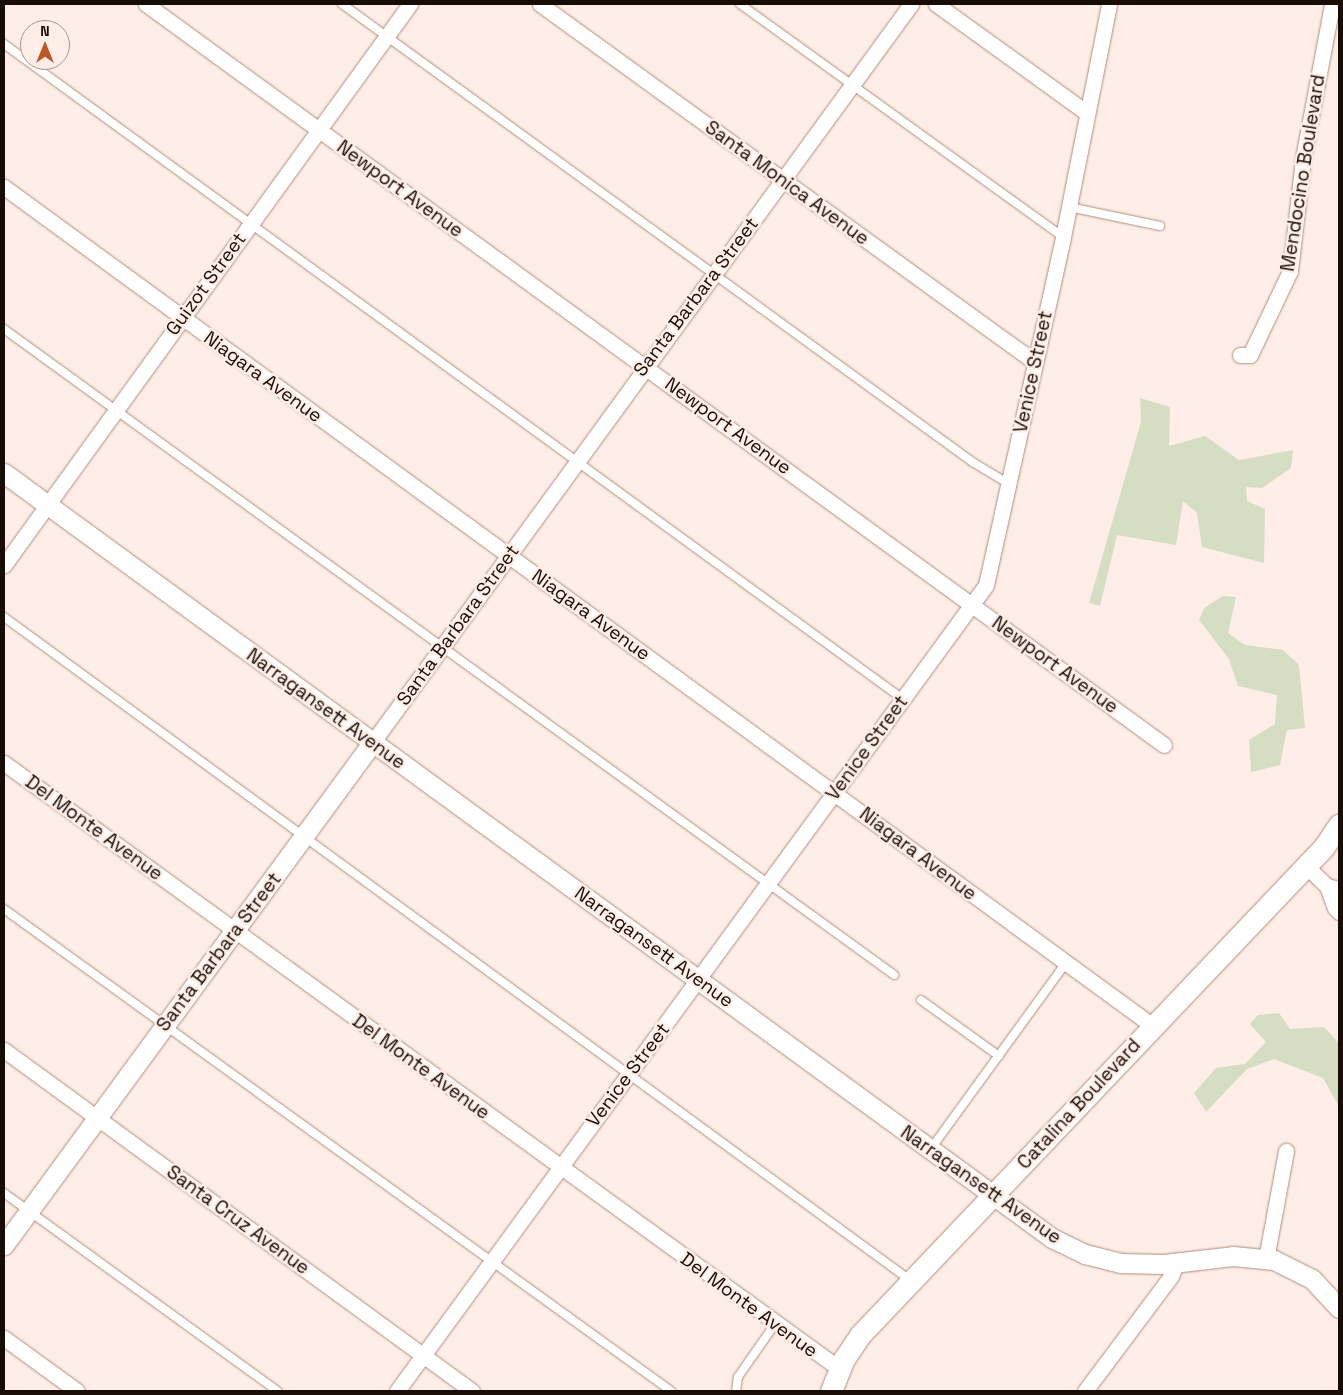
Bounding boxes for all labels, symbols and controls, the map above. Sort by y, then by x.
north arrow [20,20,70,70]
text: N [40,22,50,40]
street label: Mendocino Boulevard [1276,73,1330,273]
street label: Santa Monica Avenue [701,116,873,250]
street label: Newport Avenue [332,135,468,243]
street label: Santa Barbara Street [629,213,763,381]
street label: Guizot Street [161,228,251,340]
street label: Venice Street [1009,309,1057,435]
street label: Niagara Avenue [199,326,327,428]
street label: Newport Avenue [660,372,796,480]
street label: Santa Barbara Street [392,540,524,710]
street label: Niagara Avenue [527,564,655,666]
street label: Newport Avenue [987,611,1123,719]
street label: Narragansett Avenue [242,644,410,774]
street label: Venice Street [821,691,913,805]
street label: Del Monte Avenue [21,770,167,886]
street label: Niagara Avenue [855,803,981,905]
street label: Santa Barbara Street [152,868,286,1036]
street label: Narragansett Avenue [570,882,738,1012]
street label: Del Monte Avenue [348,1009,494,1125]
street label: Venice Street [582,1019,674,1131]
street label: Catalina Boulevard [1013,1034,1145,1174]
street label: Narragansett Avenue [896,1121,1066,1249]
street label: Santa Cruz Avenue [162,1160,314,1280]
street label: Del Monte Avenue [676,1247,822,1363]

